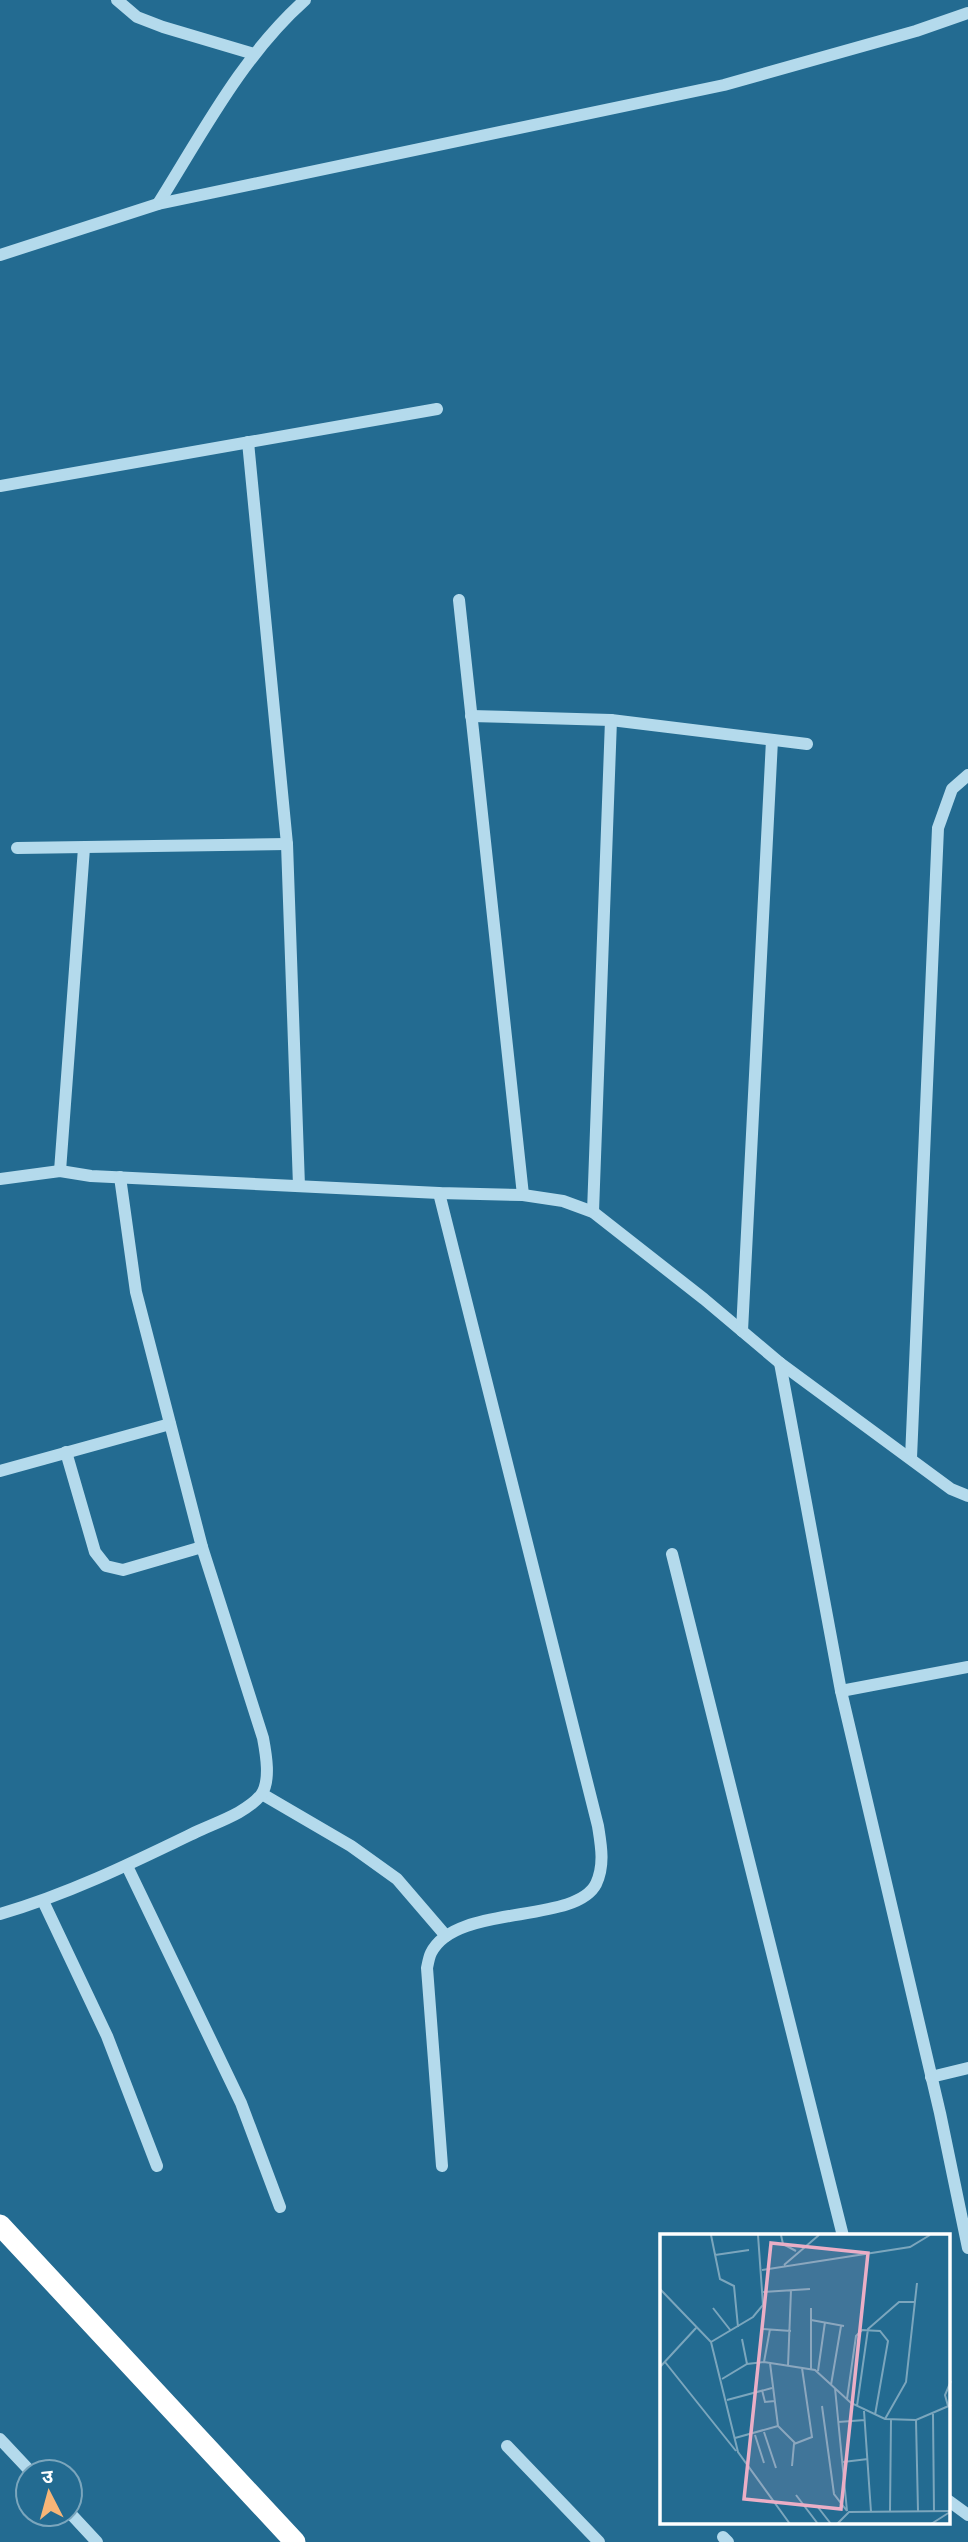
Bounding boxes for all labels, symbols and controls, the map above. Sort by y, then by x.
inset map [660,2234,950,2524]
north arrow [14,2458,84,2528]
text: उ [40,2463,55,2489]

